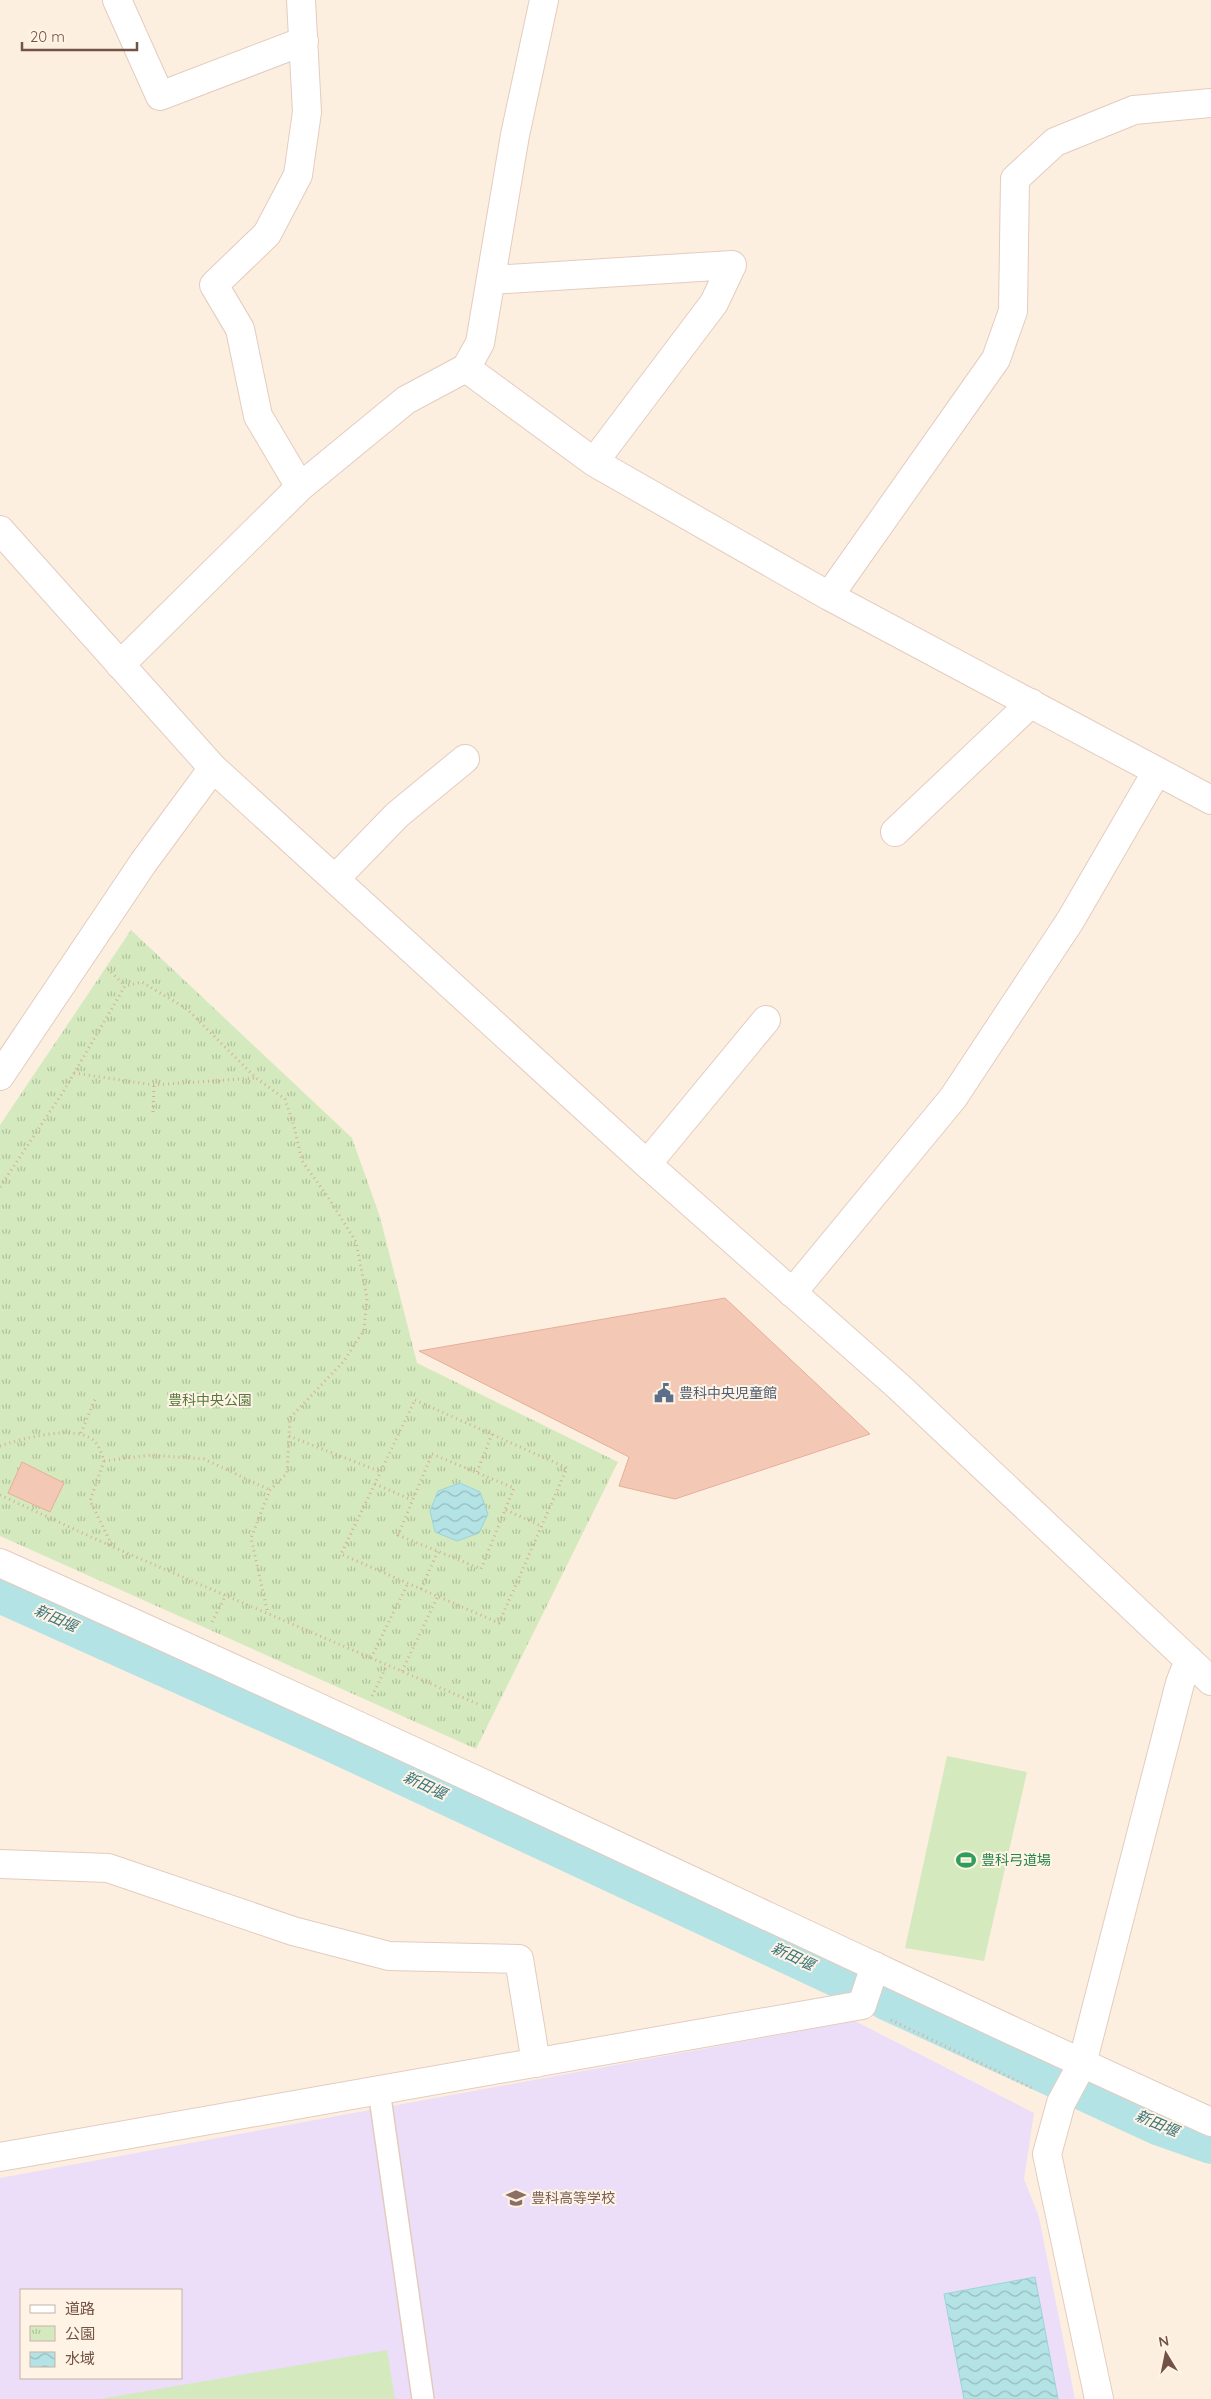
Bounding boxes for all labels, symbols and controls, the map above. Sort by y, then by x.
scale bar [22,20,138,52]
text: 20 m [30,27,65,46]
public building icon: 豊科中央児童館 [653,1382,675,1404]
place label: 豊科中央児童館 [679,1384,777,1402]
park label: 豊科中央公園 [168,1391,252,1409]
water label: 新田堰 [32,1600,83,1637]
water label: 新田堰 [401,1767,452,1804]
sports icon: 豊科弓道場 [955,1849,977,1871]
place label: 豊科弓道場 [981,1851,1051,1869]
water label: 新田堰 [769,1938,820,1975]
water label: 新田堰 [1133,2105,1184,2142]
school or university icon: 豊科高等学校 [505,2187,527,2209]
place label: 豊科高等学校 [531,2189,615,2207]
legend [20,2289,182,2379]
text: 道路 [65,2299,95,2318]
text: 公園 [65,2324,95,2343]
north arrow [1141,2329,1191,2379]
text: N [1157,2331,1170,2351]
text: 水域 [65,2349,95,2368]

